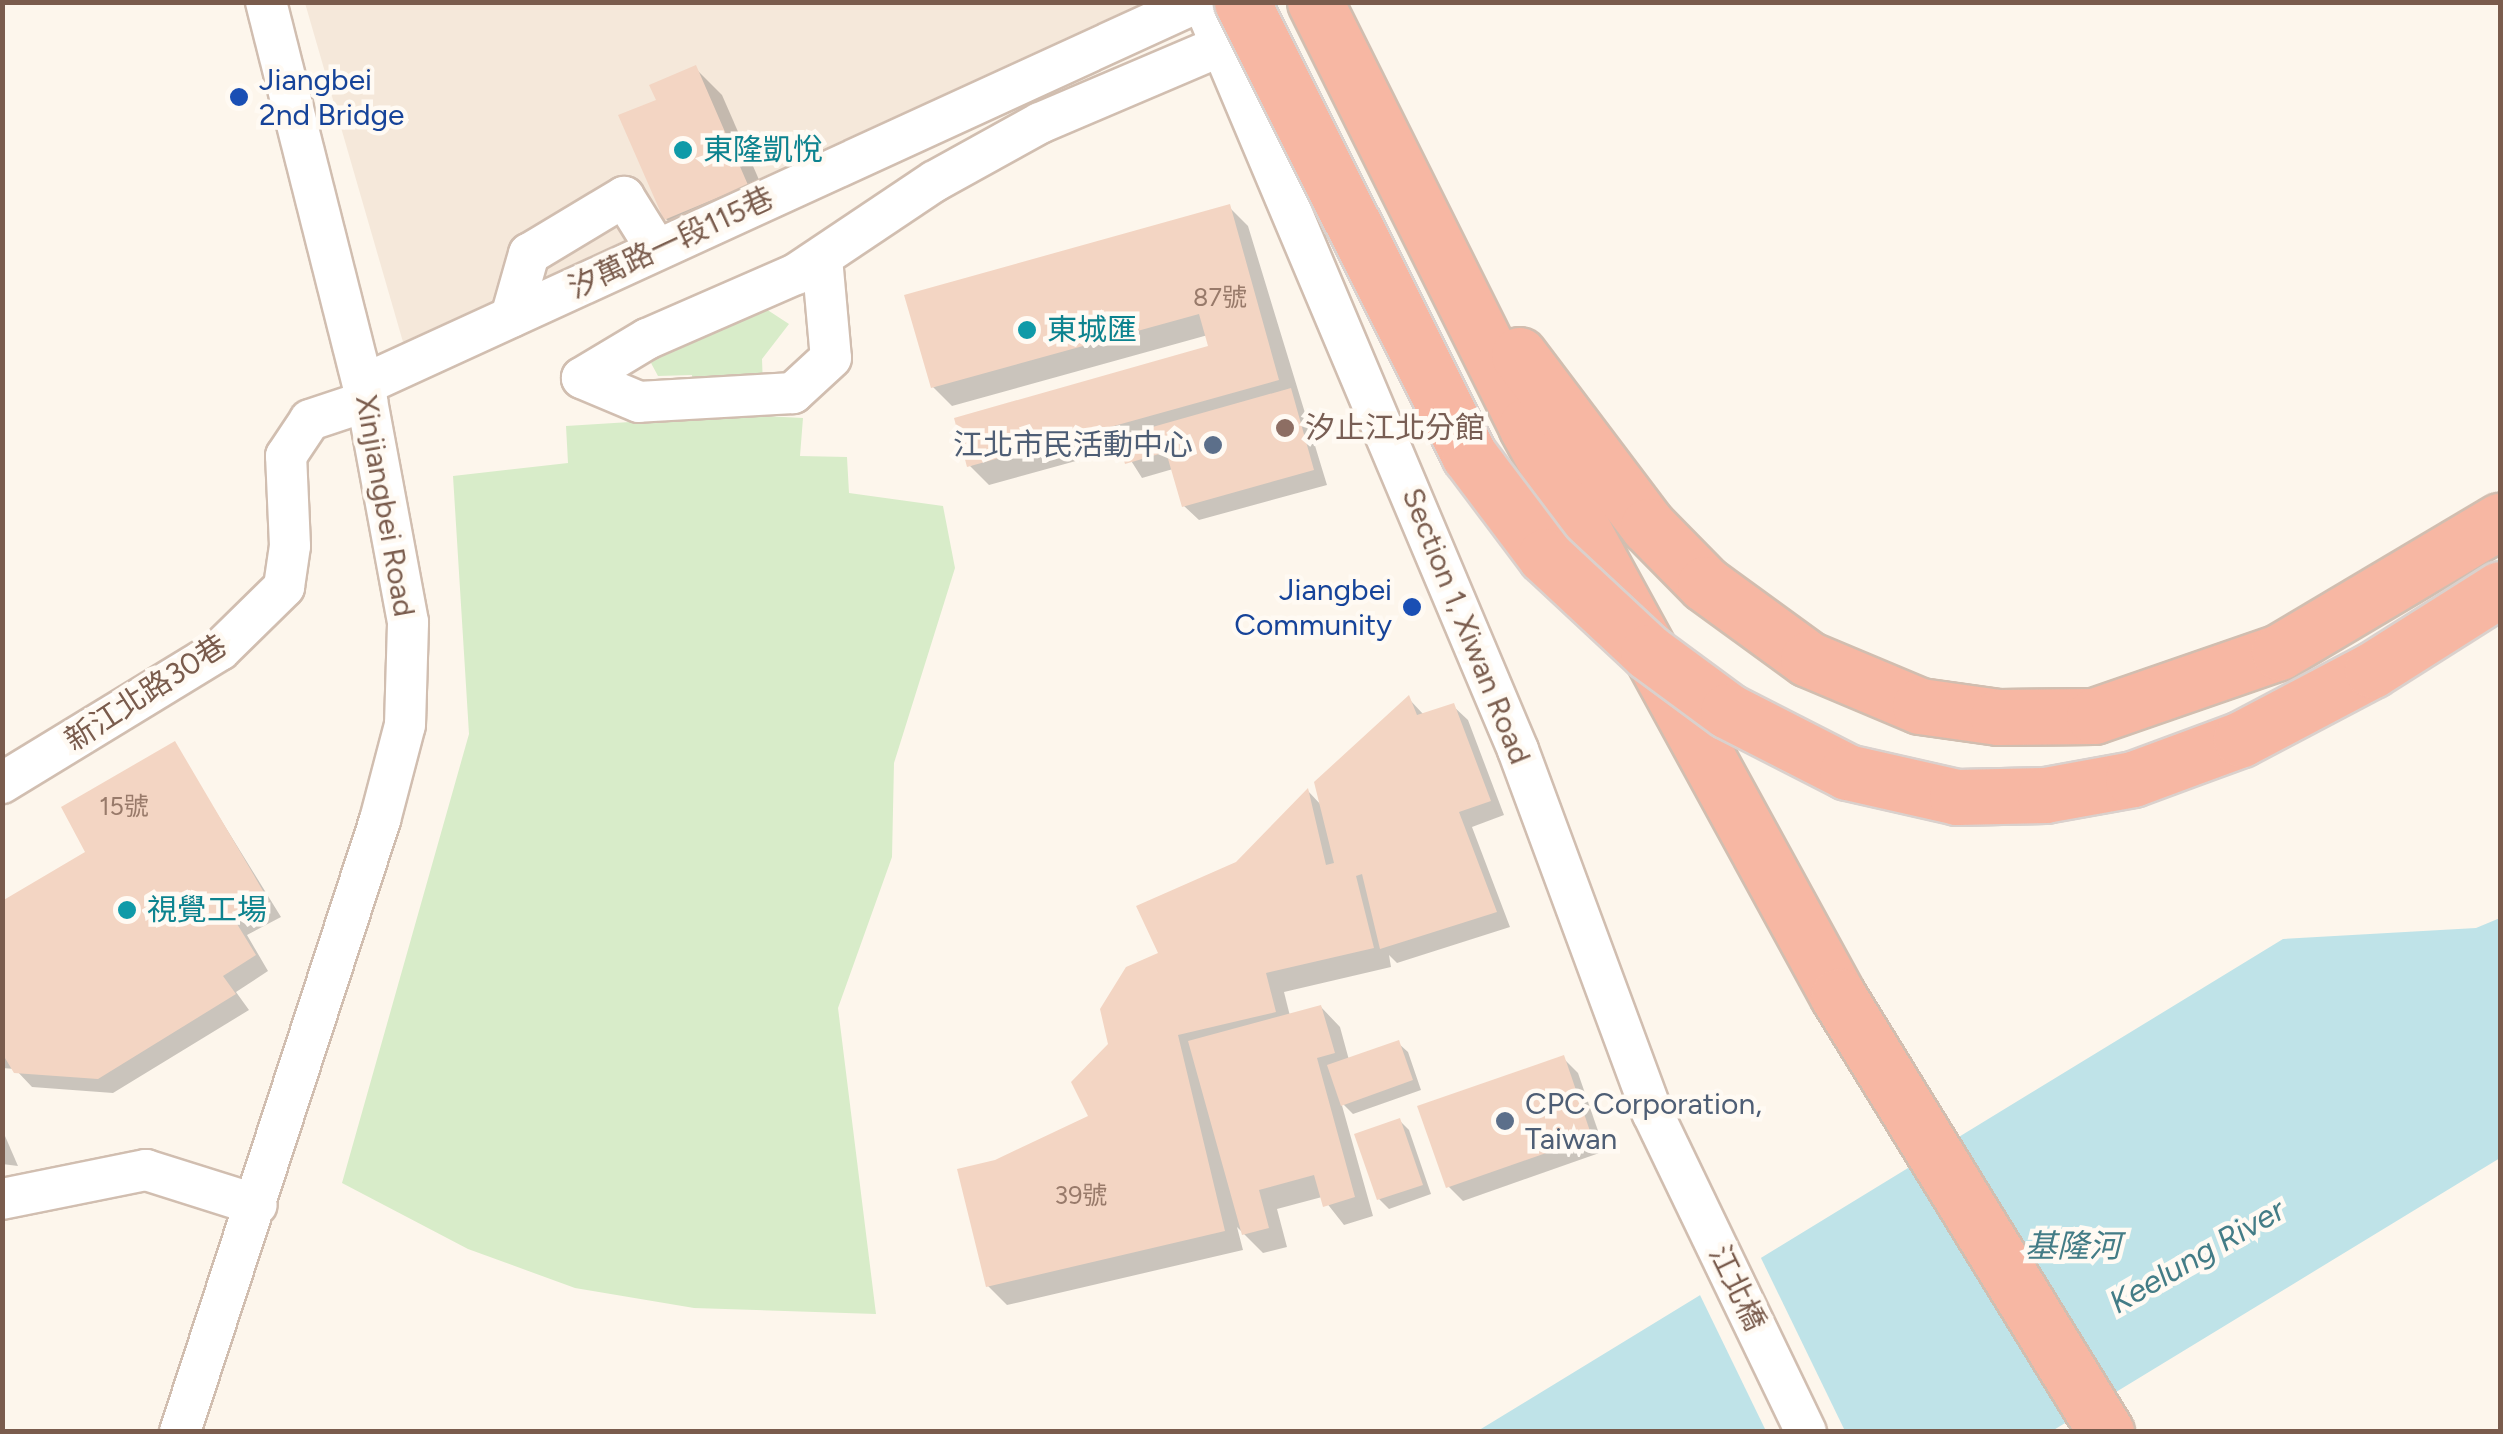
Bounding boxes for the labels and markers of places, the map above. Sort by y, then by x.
place label: Jiangbei 2nd Bridge [259,62,404,132]
marker: Jiangbei 2nd Bridge [228,86,250,108]
place label: 東隆凱悅 [703,132,823,168]
marker: 東隆凱悅 [672,139,694,161]
place label: 東城匯 [1047,312,1137,348]
marker: 東城匯 [1016,319,1038,341]
place label: 汐止江北分館 [1305,410,1485,446]
marker: 汐止江北分館 [1274,417,1296,439]
place label: 江北市民活動中心 [953,427,1193,463]
marker: 江北市民活動中心 [1202,434,1224,456]
place label: Jiangbei Community [1234,572,1392,642]
marker: Jiangbei Community [1401,596,1423,618]
place label: 視覺工場 [147,892,267,928]
marker: 視覺工場 [116,899,138,921]
place label: CPC Corporation, Taiwan [1525,1086,1762,1156]
marker: CPC Corporation, Taiwan [1494,1110,1516,1132]

